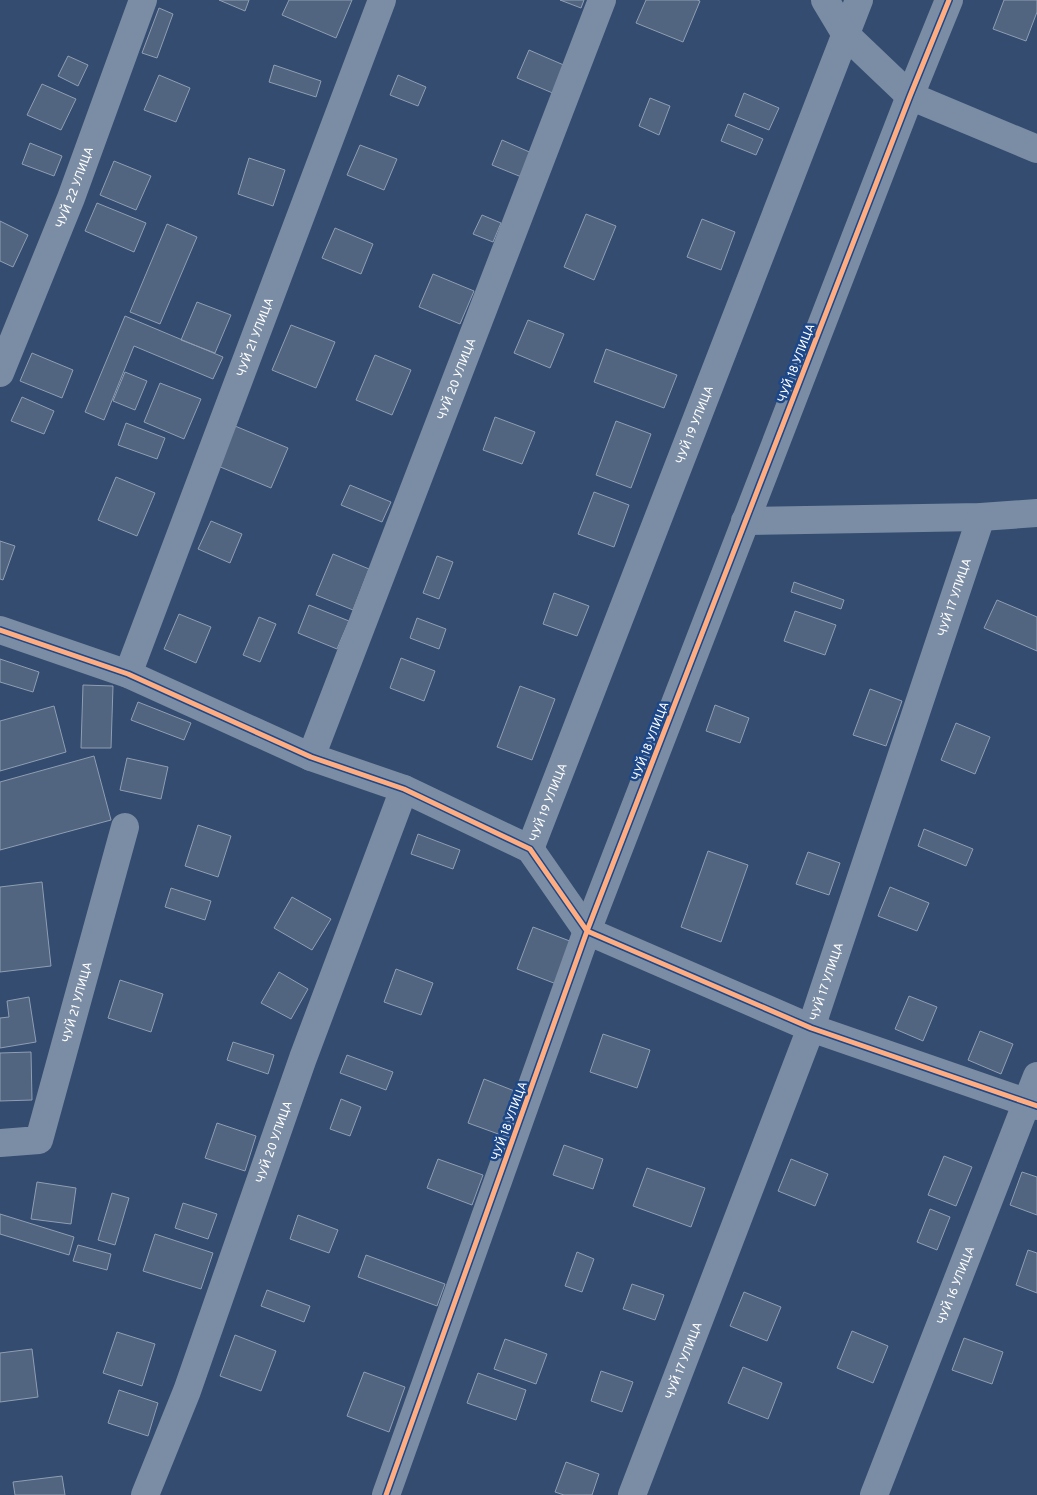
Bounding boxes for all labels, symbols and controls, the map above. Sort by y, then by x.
street label: ЧУЙ 22 УЛИЦА [52,145,98,231]
street label: ЧУЙ 21 УЛИЦА [234,296,278,379]
street label: ЧУЙ 18 УЛИЦА [775,322,819,405]
street label: ЧУЙ 20 УЛИЦА [434,336,480,423]
street label: ЧУЙ 19 УЛИЦА [673,383,718,467]
street label: ЧУЙ 17 УЛИЦА [935,556,976,639]
street label: ЧУЙ 18 УЛИЦА [629,700,673,783]
street label: ЧУЙ 19 УЛИЦА [526,761,572,845]
street label: ЧУЙ 17 УЛИЦА [807,941,848,1023]
street label: ЧУЙ 21 УЛИЦА [59,960,97,1045]
street label: ЧУЙ 18 УЛИЦА [488,1079,532,1163]
street label: ЧУЙ 20 УЛИЦА [253,1099,297,1186]
street label: ЧУЙ 16 УЛИЦА [934,1244,979,1327]
street label: ЧУЙ 17 УЛИЦА [662,1320,707,1402]

